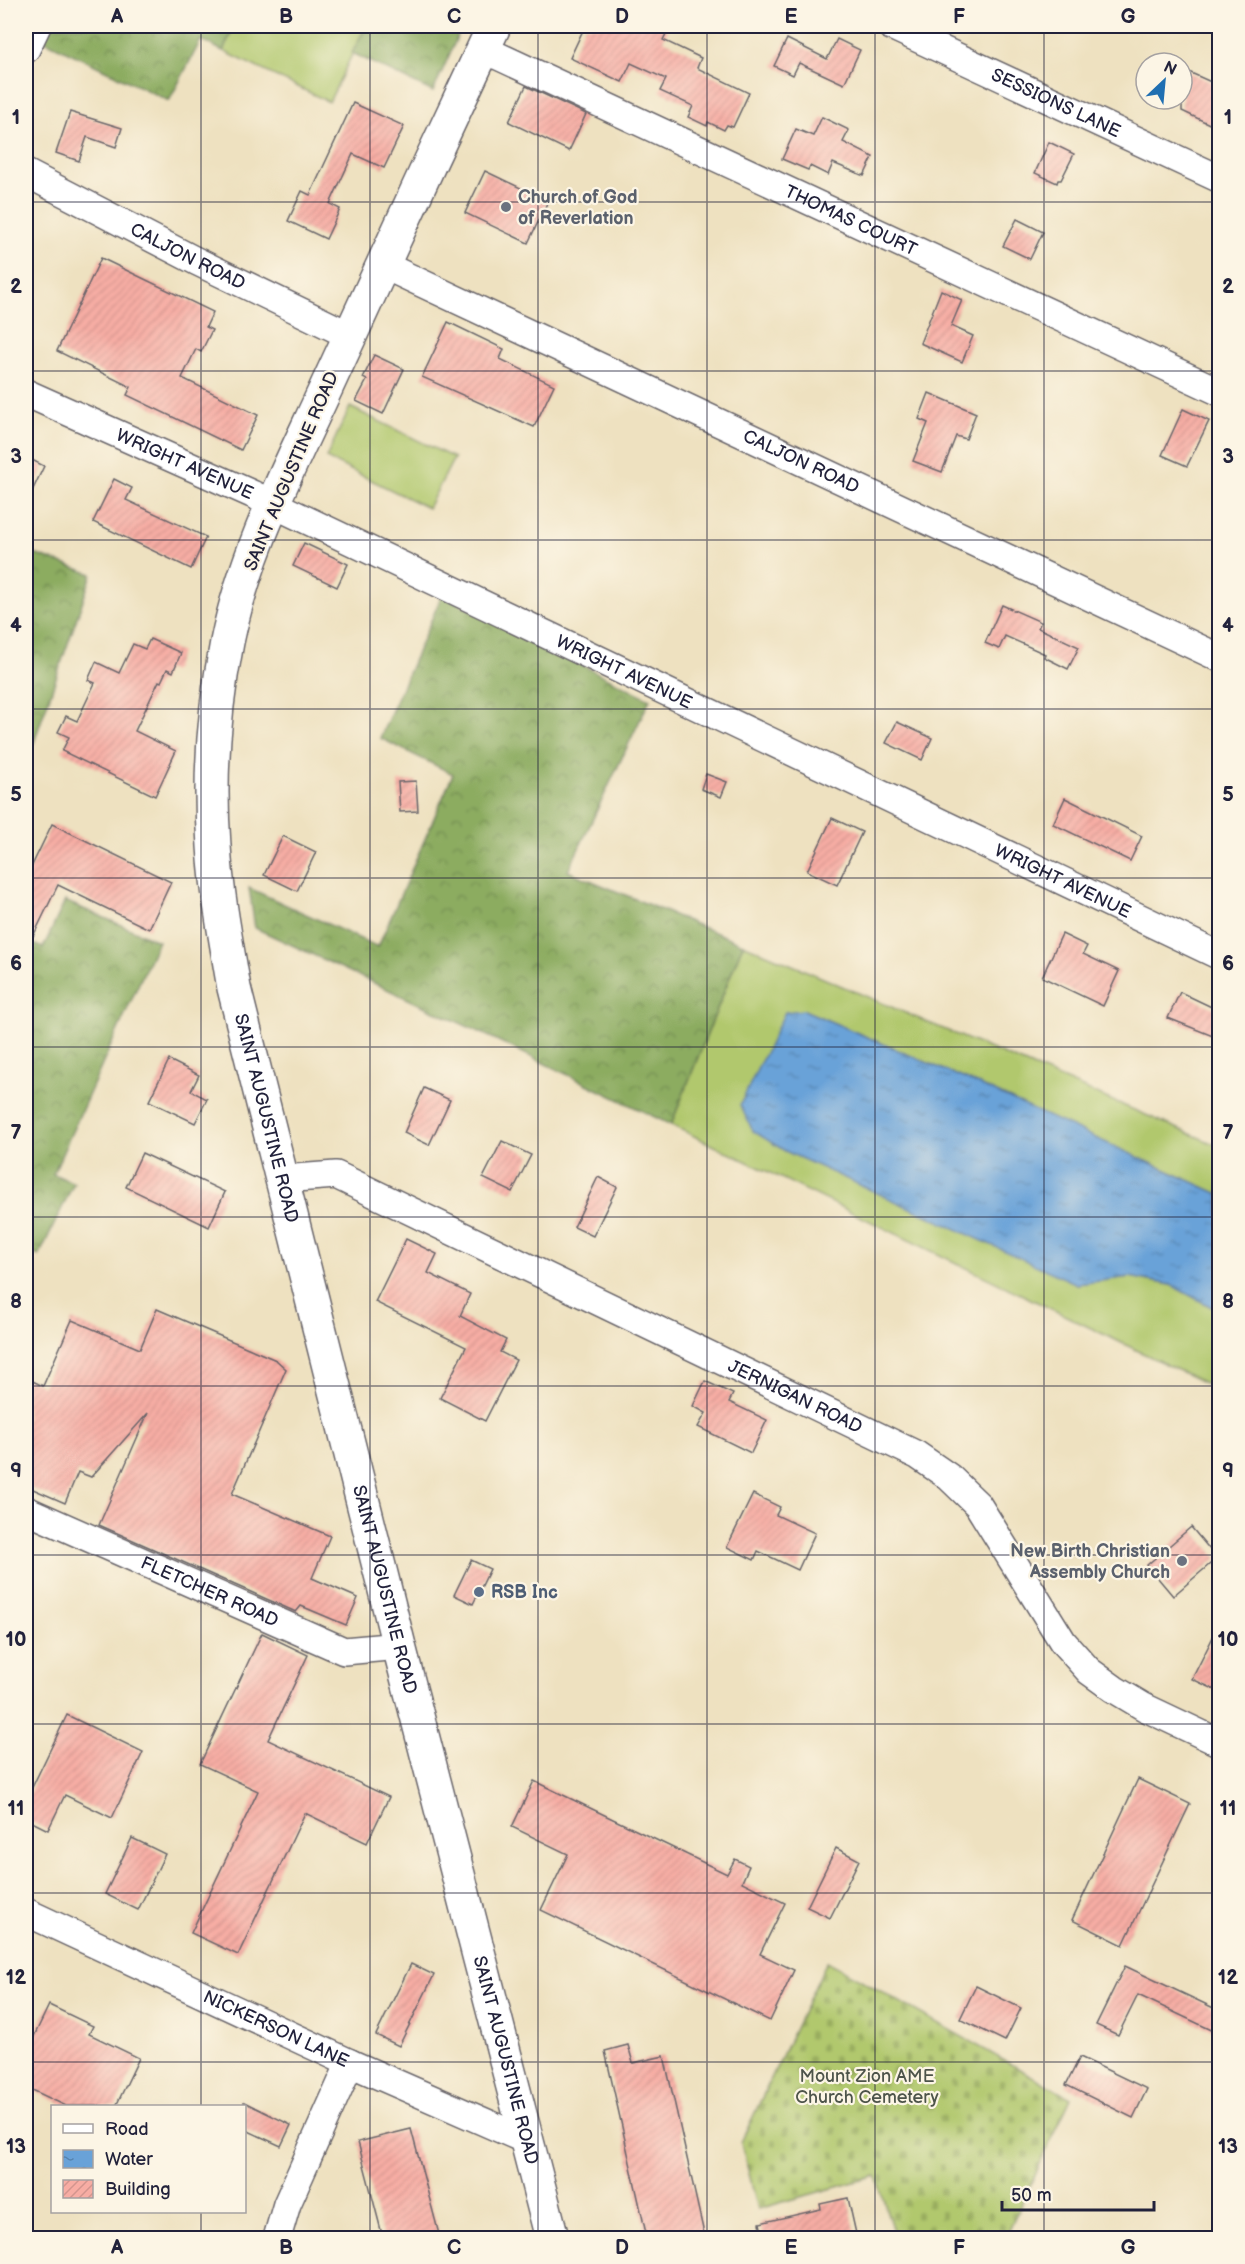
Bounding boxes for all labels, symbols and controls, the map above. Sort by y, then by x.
text: A [110,5,124,29]
text: B [279,5,293,29]
text: C [447,5,461,29]
text: D [615,5,629,29]
text: E [785,5,798,29]
text: F [953,5,965,29]
text: G [1121,5,1136,29]
north arrow [1134,51,1194,111]
text: N [1160,58,1179,80]
street label: SESSIONS LANE [988,64,1124,142]
text: 1 [12,106,20,130]
text: 1 [1224,106,1232,130]
street label: THOMAS COURT [781,181,920,261]
place label: Church of God of Reverlation [518,187,638,229]
marker: Church of God of Reverlation [499,200,513,214]
street label: CALJON ROAD [127,219,249,294]
text: 2 [10,275,22,299]
text: 2 [1222,275,1234,299]
street label: SAINT AUGUSTINE ROAD [240,368,343,574]
street label: WRIGHT AVENUE [113,425,257,504]
street label: CALJON ROAD [740,426,862,498]
text: 3 [10,445,22,469]
text: 3 [1222,445,1234,469]
text: 4 [10,614,22,638]
text: 4 [1222,614,1234,638]
street label: WRIGHT AVENUE [553,631,696,714]
text: 5 [10,783,22,807]
text: 5 [1222,783,1234,807]
street label: WRIGHT AVENUE [991,840,1134,923]
text: 6 [10,952,22,976]
text: 6 [1222,952,1234,976]
street label: SAINT AUGUSTINE ROAD [230,1012,302,1225]
text: 7 [10,1121,22,1145]
text: 7 [1222,1121,1234,1145]
text: 8 [10,1290,22,1314]
text: 8 [1222,1290,1234,1314]
street label: JERNIGAN ROAD [725,1356,866,1438]
text: 9 [10,1459,22,1483]
text: 9 [1222,1459,1234,1483]
street label: SAINT AUGUSTINE ROAD [348,1483,421,1696]
place label: New Birth Christian Assembly Church [1010,1541,1170,1583]
street label: FLETCHER ROAD [137,1552,282,1632]
marker: New Birth Christian Assembly Church [1175,1554,1189,1568]
place label: RSB Inc [491,1582,558,1603]
marker: RSB Inc [472,1585,486,1599]
text: 10 [6,1628,26,1652]
text: 10 [1218,1628,1238,1652]
text: 11 [8,1797,24,1821]
text: 11 [1220,1797,1236,1821]
street label: SAINT AUGUSTINE ROAD [469,1954,543,2167]
text: 12 [6,1966,26,1990]
text: 12 [1218,1966,1238,1990]
street label: NICKERSON LANE [200,1986,352,2072]
park label: Mount Zion AME Church Cemetery [795,2066,940,2108]
legend [51,2105,246,2213]
text: Road [105,2119,149,2140]
text: 13 [6,2135,26,2159]
text: 13 [1218,2135,1238,2159]
text: Water [105,2149,153,2170]
scale bar [1002,2174,1154,2212]
text: Building [105,2179,171,2200]
text: 50 m [1011,2185,1052,2206]
text: A [110,2236,124,2260]
text: B [279,2236,293,2260]
text: C [447,2236,461,2260]
text: D [615,2236,629,2260]
text: E [785,2236,798,2260]
text: F [953,2236,965,2260]
text: G [1121,2236,1136,2260]

